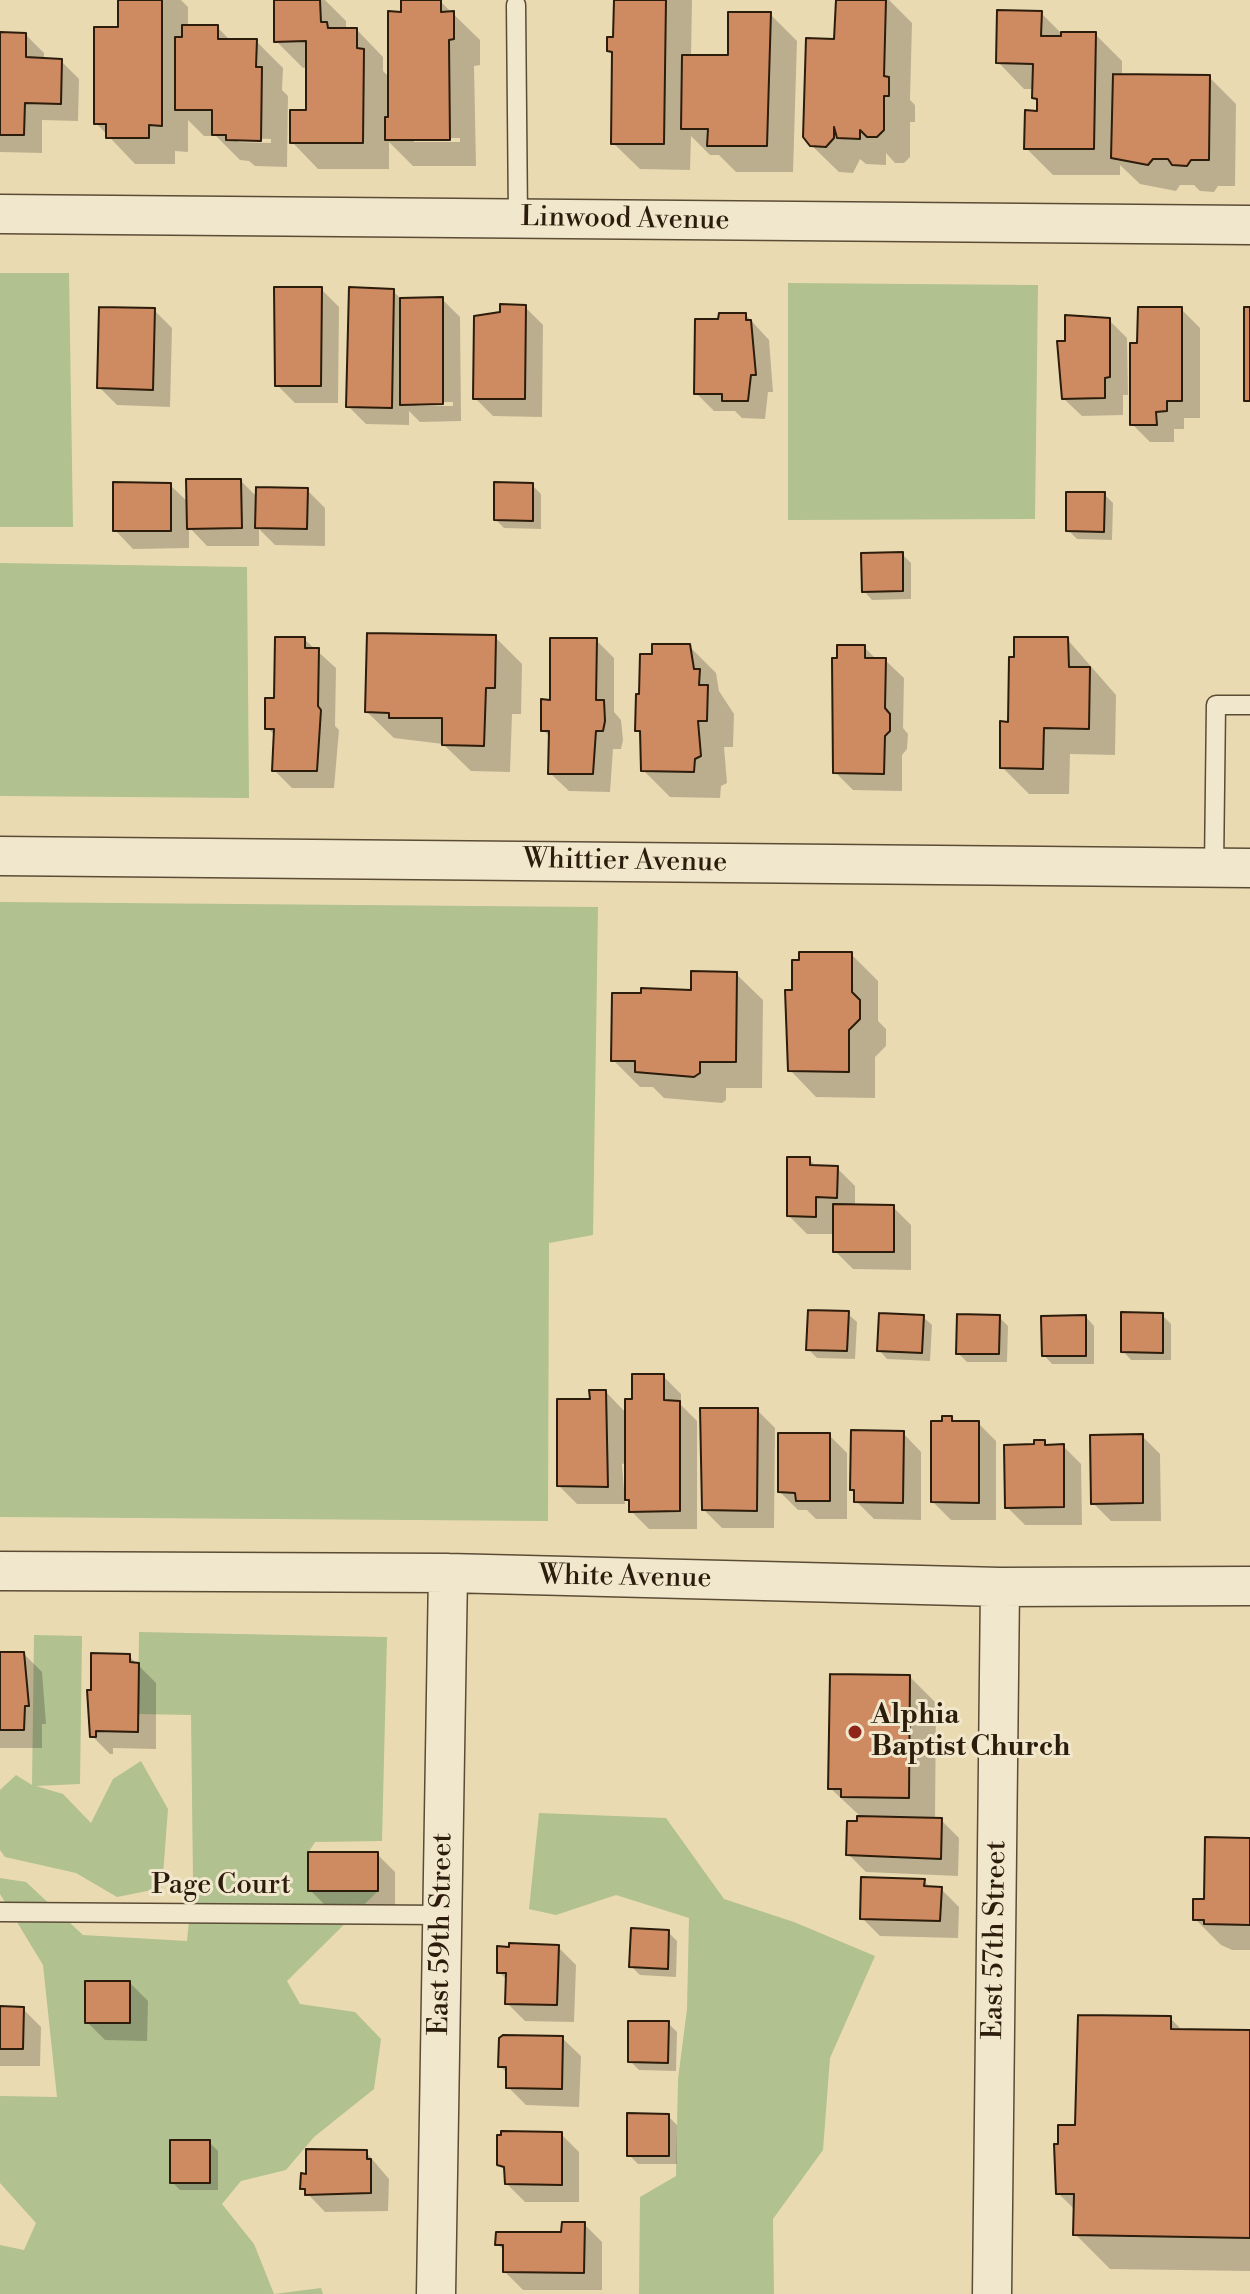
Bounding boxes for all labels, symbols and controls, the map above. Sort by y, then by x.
street label: Linwood Avenue [520,201,730,239]
street label: Whittier Avenue [523,843,727,881]
street label: White Avenue [538,1560,712,1596]
place label: Alphia Baptist Church [871,1699,1070,1765]
marker: Alphia Baptist Church [846,1723,864,1741]
street label: East 59th Street [423,1832,461,2036]
street label: East 57th Street [977,1840,1015,2040]
street label: Page Court [151,1869,291,1903]

